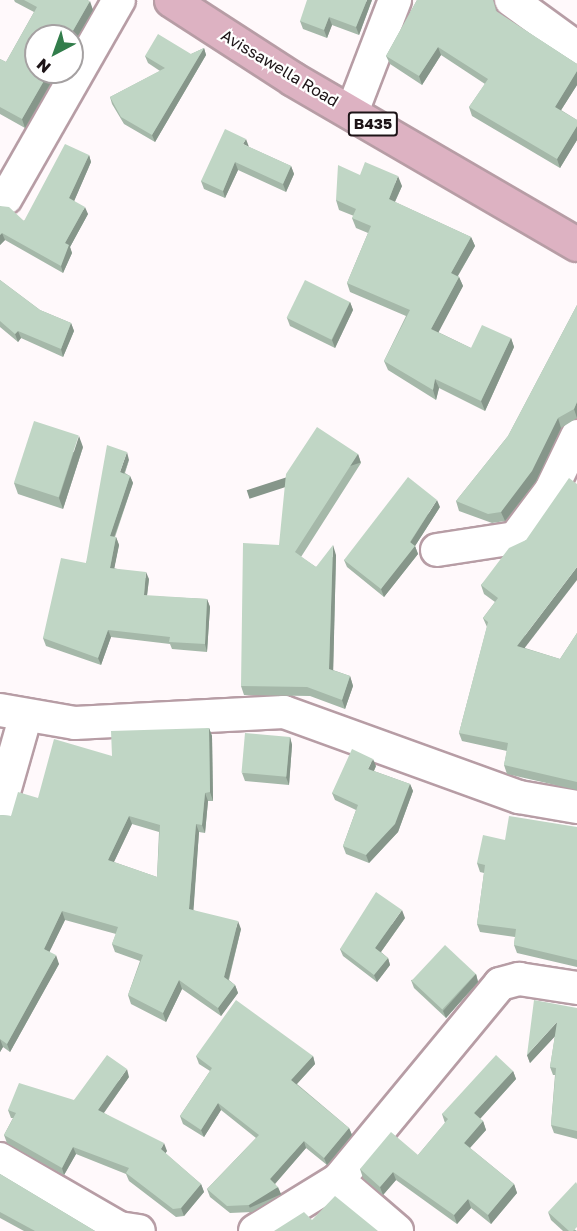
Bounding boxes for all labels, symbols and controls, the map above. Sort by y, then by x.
north arrow [24,24,84,84]
street label: Avissawella Road [218,25,342,111]
text: N [32,55,55,78]
road number: B435 [348,112,398,136]

